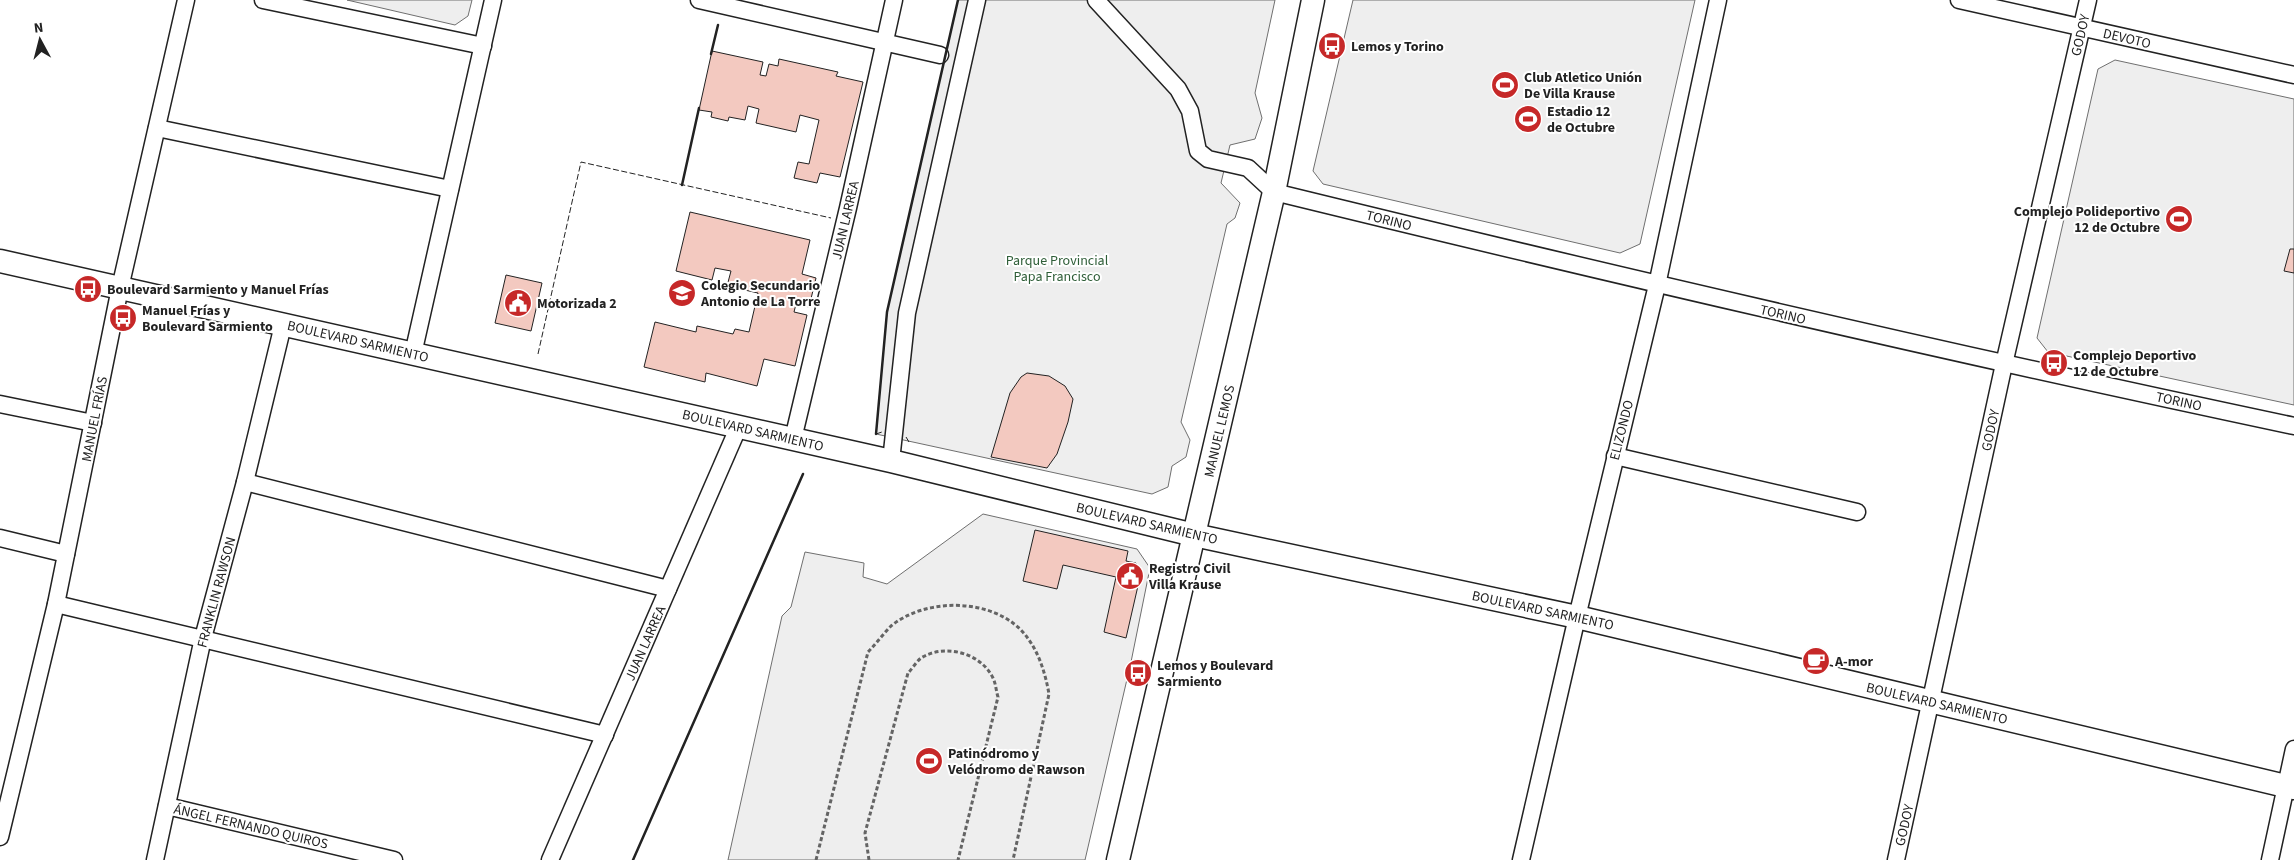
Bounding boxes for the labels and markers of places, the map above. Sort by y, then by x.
bus stop icon: Lemos y Torino [1317,31,1347,61]
place label: Lemos y Torino [1351,37,1444,57]
place label: Club Atletico Unión De Villa Krause [1524,68,1642,104]
sports icon: Club Atletico Unión De Villa Krause [1490,70,1520,100]
place label: Estadio 12 de Octubre [1547,102,1615,138]
sports icon: Estadio 12 de Octubre [1513,104,1543,134]
place label: Complejo Polideportivo 12 de Octubre [2014,202,2160,238]
sports icon: Complejo Polideportivo 12 de Octubre [2164,204,2194,234]
bus stop icon: Boulevard Sarmiento y Manuel Frías [73,274,103,304]
place label: Colegio Secundario Antonio de La Torre [700,276,821,312]
school or university icon: Colegio Secundario Antonio de La Torre [667,278,697,308]
place label: Boulevard Sarmiento y Manuel Frías [107,280,329,300]
public building icon: Motorizada 2 [503,288,533,318]
place label: Motorizada 2 [537,294,617,314]
place label: Manuel Frías y Boulevard Sarmiento [142,301,273,337]
bus stop icon: Manuel Frías y Boulevard Sarmiento [108,303,138,333]
place label: Complejo Deportivo 12 de Octubre [2073,346,2197,382]
bus stop icon: Complejo Deportivo 12 de Octubre [2039,348,2069,378]
place label: Registro Civil Villa Krause [1148,559,1230,595]
public building icon: Registro Civil Villa Krause [1115,561,1145,591]
cafe icon: A-mor [1801,646,1831,676]
place label: A-mor [1834,652,1873,672]
place label: Lemos y Boulevard Sarmiento [1157,656,1273,692]
bus stop icon: Lemos y Boulevard Sarmiento [1123,658,1153,688]
place label: Patinódromo y Velódromo de Rawson [947,744,1085,780]
sports icon: Patinódromo y Velódromo de Rawson [914,746,944,776]

